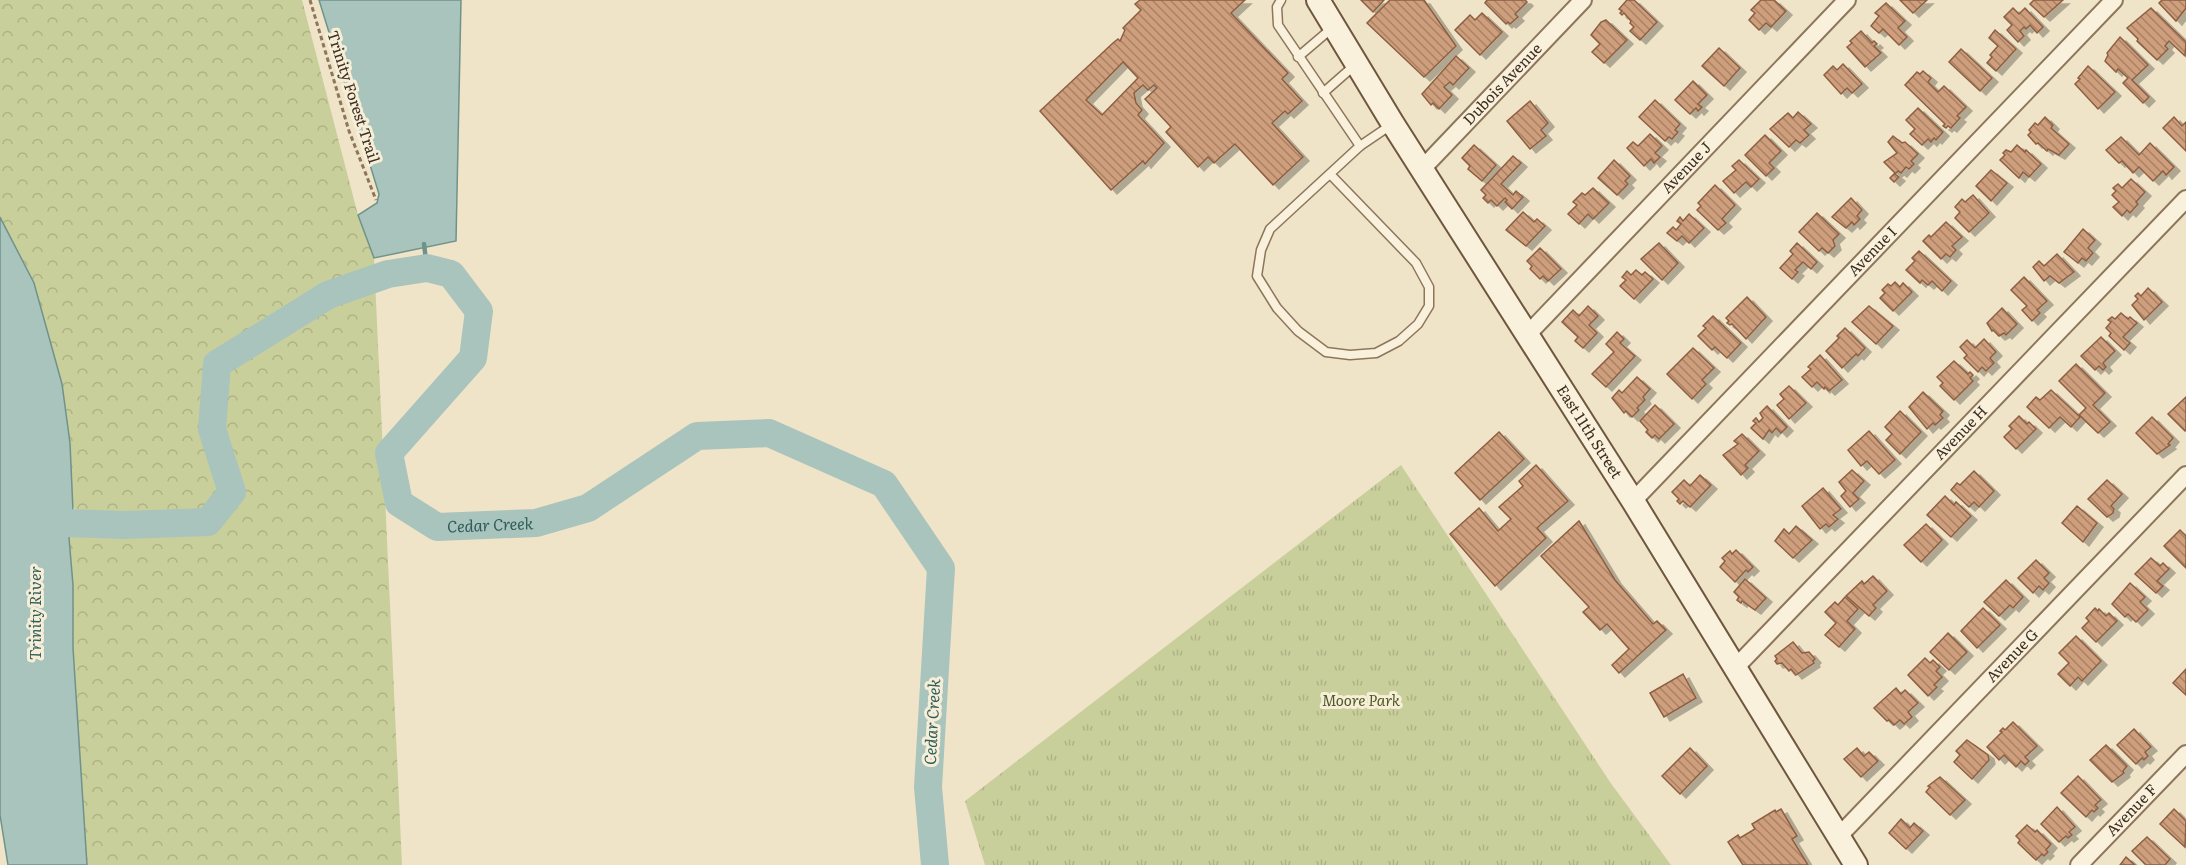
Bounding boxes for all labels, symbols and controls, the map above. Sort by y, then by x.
street label: Trinity Forest Trail [322,27,387,166]
street label: Dubois Avenue [1457,37,1547,130]
street label: Avenue J [1655,136,1716,198]
street label: Avenue I [1842,220,1901,281]
street label: East 11th Street [1552,380,1629,483]
street label: Avenue H [1928,399,1992,465]
water label: Cedar Creek [447,510,534,538]
water label: Trinity River [22,566,46,660]
street label: Avenue G [1980,623,2043,687]
water label: Cedar Creek [917,678,945,766]
park label: Moore Park [1322,688,1401,711]
street label: Avenue F [2100,778,2161,841]

